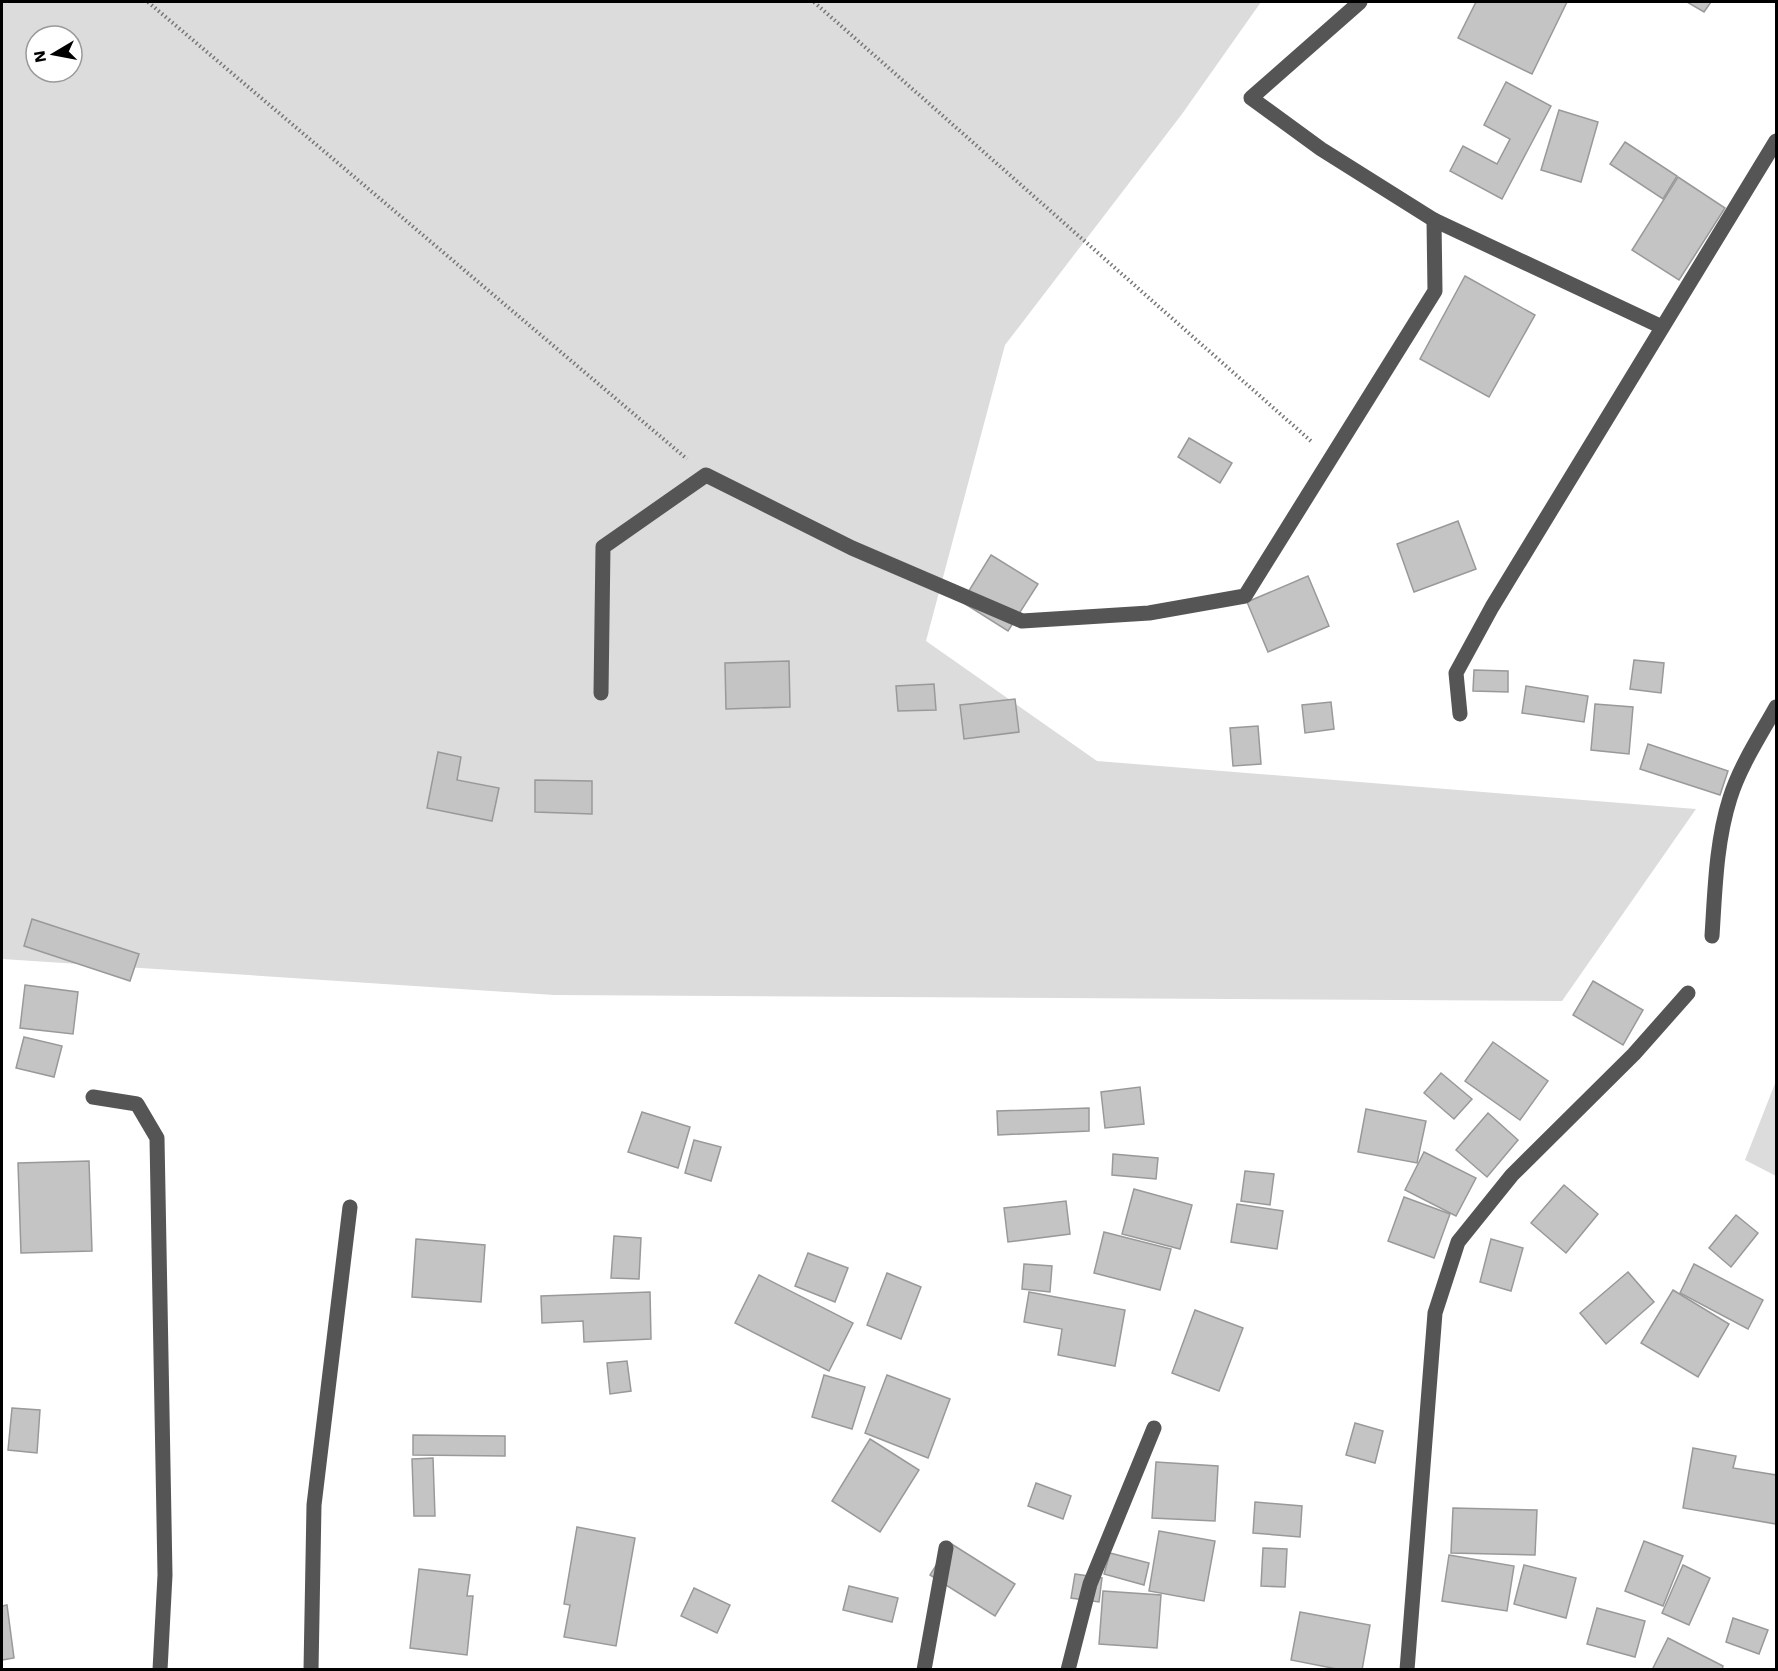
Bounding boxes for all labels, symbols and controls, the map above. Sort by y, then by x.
north arrow [24,24,84,84]
text: N [29,49,50,64]

